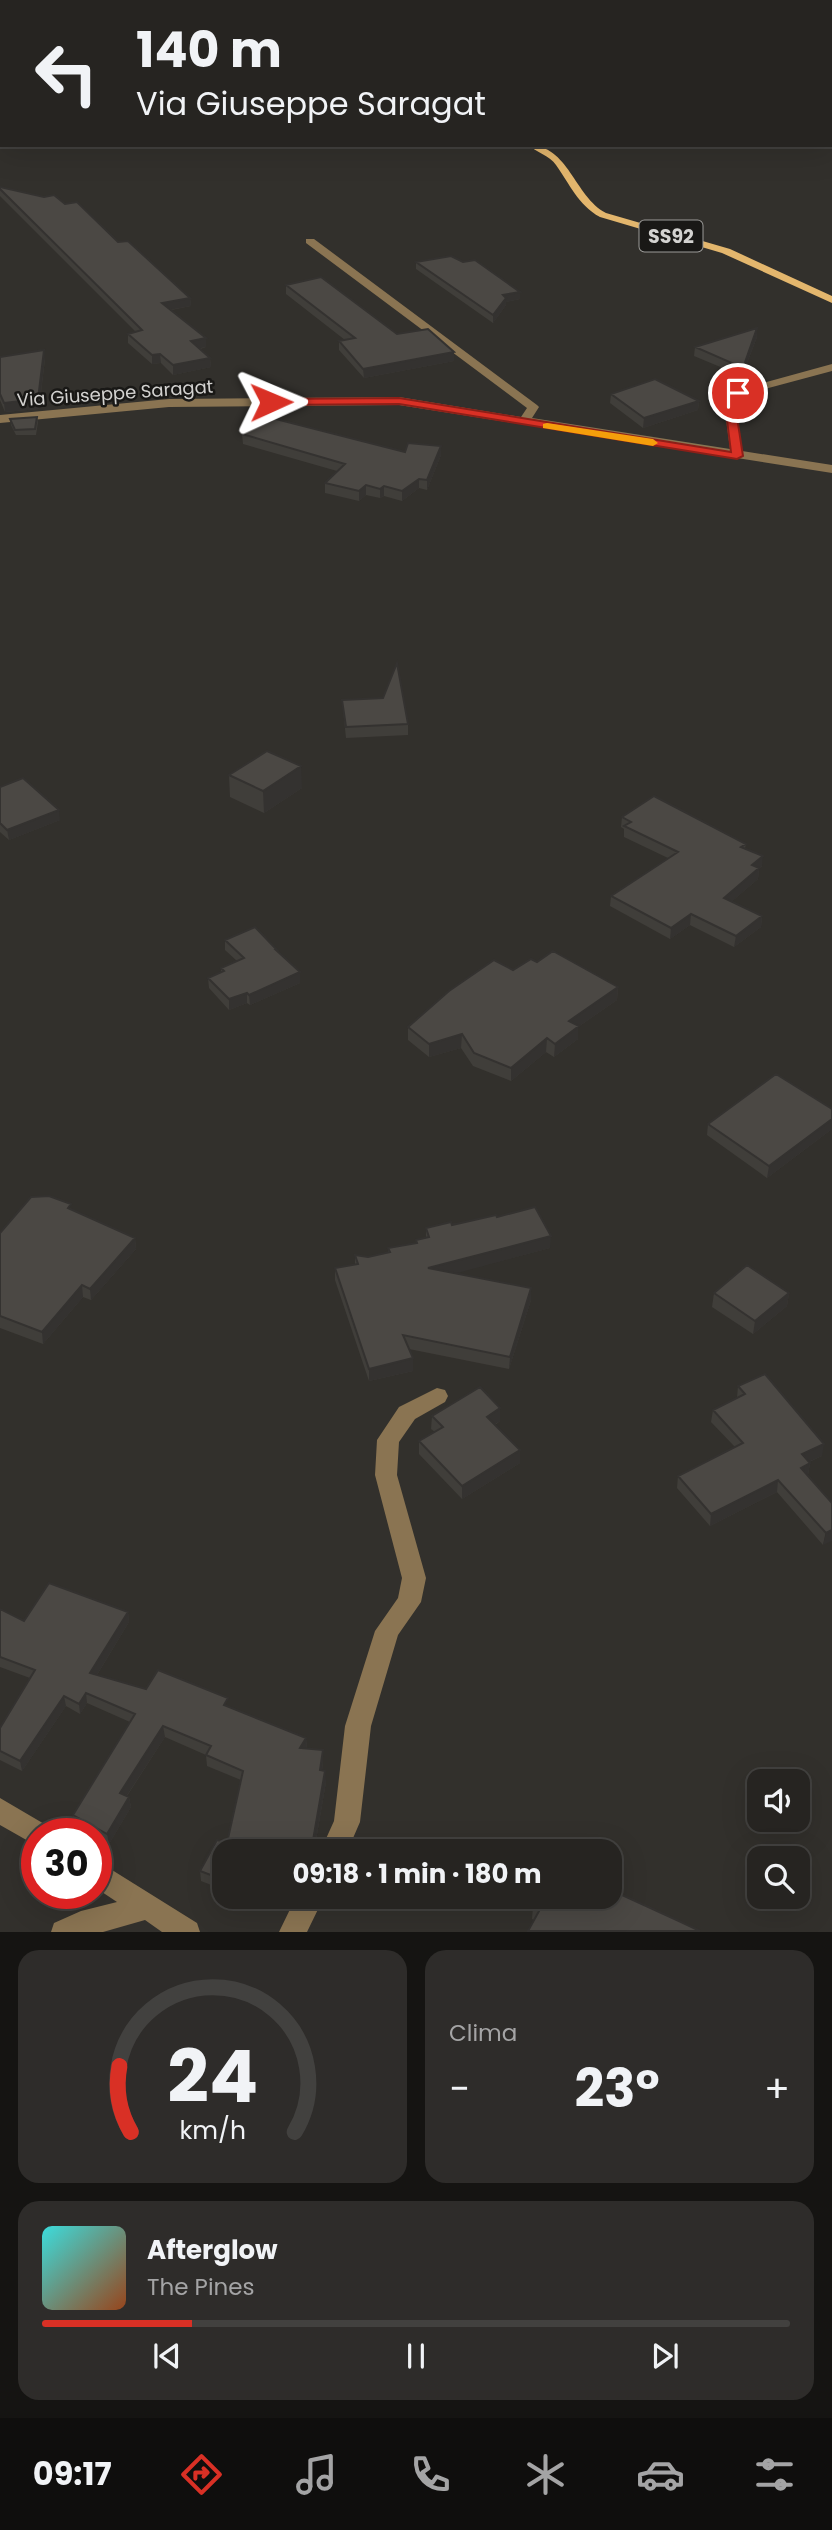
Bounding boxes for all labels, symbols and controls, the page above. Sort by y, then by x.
text: 140 m [136,16,282,84]
icon: left [21,28,112,119]
text: Via Giuseppe Saragat [136,81,486,126]
road number: SS92 [640,220,702,252]
pin [708,363,768,423]
position arrow [234,365,308,439]
street label: Via Giuseppe Saragat [16,374,214,412]
icon: arrive [719,374,757,412]
map controls [747,1769,810,1909]
button: sound [747,1769,810,1832]
speed limit sign: 30 [21,1818,112,1909]
button: search [747,1846,810,1909]
text: 09:18 · 1 min · 180 m [292,1856,542,1892]
text: Clima [449,2017,517,2049]
text: 24 [167,2027,258,2128]
text: 23° [574,2052,660,2125]
text: − [449,2062,470,2115]
text: + [764,2062,790,2115]
text: km/h [179,2113,246,2148]
text: Afterglow [147,2232,278,2268]
text: The Pines [147,2271,255,2303]
icon: previous [148,2337,186,2375]
icon: pause [397,2337,435,2375]
icon: next [646,2337,684,2375]
icon: directions [177,2450,226,2499]
icon: music [292,2450,341,2499]
icon: phone [406,2450,455,2499]
icon: climate [521,2450,570,2499]
icon: car [636,2450,685,2499]
icon: filters [750,2450,799,2499]
text: 09:17 [33,2451,112,2496]

